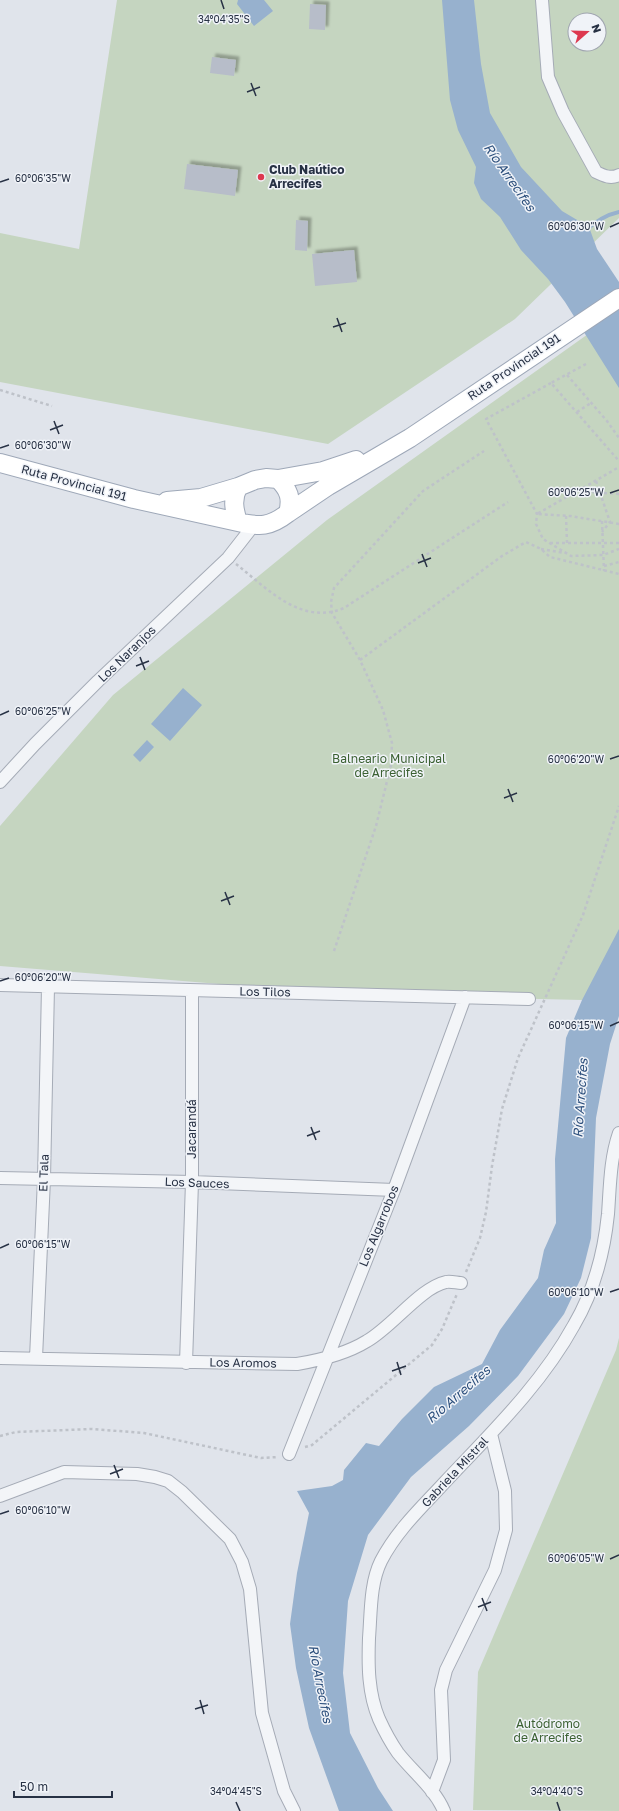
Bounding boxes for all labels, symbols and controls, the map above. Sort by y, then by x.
north arrow [567,12,607,52]
text: 34°04'35"S [198,13,250,25]
text: N [589,22,604,35]
water label: Río Arrecifes [481,140,540,215]
place label: Club Naútico Arrecifes [269,162,344,191]
text: 60°06'35"W [15,172,71,184]
marker: Club Naútico Arrecifes [256,172,266,182]
text: 60°06'30"W [548,220,605,232]
street label: Ruta Provincial 191 [464,330,563,403]
text: 60°06'30"W [15,439,72,451]
street label: Ruta Provincial 191 [20,461,129,504]
text: 60°06'25"W [548,486,604,498]
street label: Los Naranjos [95,622,159,685]
text: 60°06'25"W [15,705,71,717]
park label: Balneario Municipal de Arrecifes [332,751,446,780]
text: 60°06'20"W [548,753,605,765]
text: 60°06'20"W [15,971,72,983]
street label: Los Tilos [239,984,291,999]
text: 60°06'15"W [549,1019,604,1031]
water label: Río Arrecifes [569,1057,591,1138]
street label: Jacarandá [184,1099,199,1159]
street label: El Tala [35,1154,52,1192]
street label: Los Sauces [164,1174,230,1191]
street label: Los Algarrobos [355,1183,402,1269]
text: 60°06'15"W [16,1238,71,1250]
text: 60°06'10"W [548,1286,604,1298]
street label: Los Aromos [209,1354,277,1371]
water label: Río Arrecifes [423,1361,494,1426]
street label: Gabriela Mistral [418,1433,491,1510]
text: 60°06'10"W [15,1504,71,1516]
text: 60°06'05"W [548,1552,605,1564]
water label: Río Arrecifes [306,1644,337,1726]
park label: Autódromo de Arrecifes [514,1716,582,1745]
scale bar [14,1773,112,1799]
text: 50 m [20,1779,48,1794]
text: 34°04'45"S [210,1785,262,1797]
text: 34°04'40"S [531,1785,583,1797]

